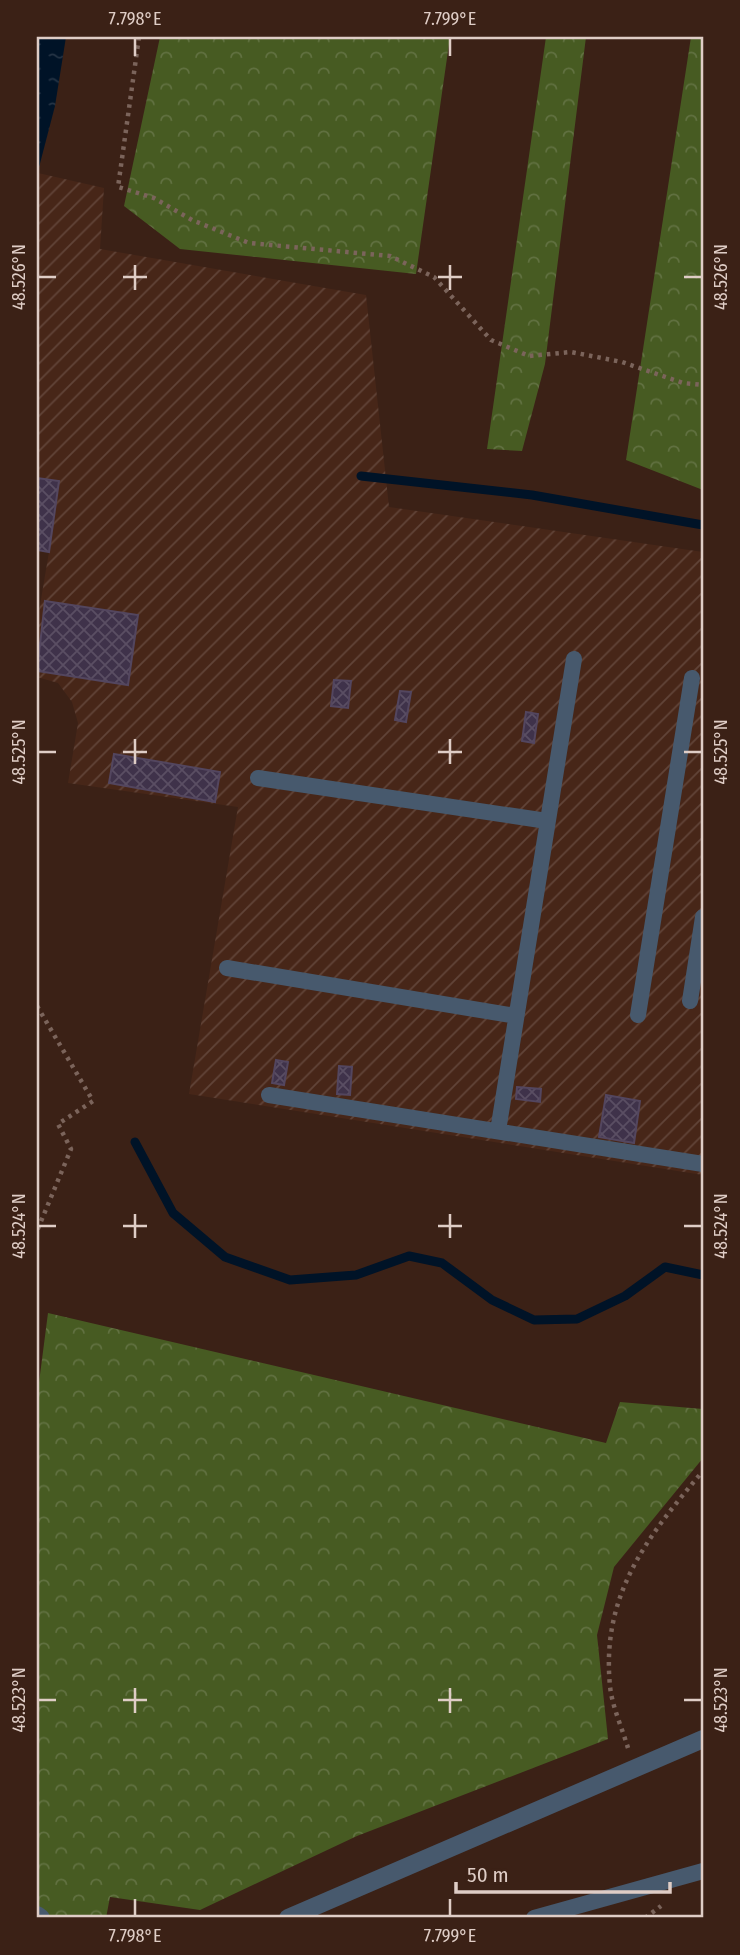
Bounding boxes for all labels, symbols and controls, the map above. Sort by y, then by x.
text: 7.798°E [109,8,161,30]
text: 7.799°E [424,8,476,30]
text: 48.526°N [8,244,30,310]
text: 48.526°N [710,244,732,310]
text: 48.525°N [8,719,30,785]
text: 48.525°N [710,719,732,785]
text: 48.524°N [8,1193,30,1259]
text: 48.524°N [710,1193,732,1259]
text: 48.523°N [8,1667,30,1733]
text: 48.523°N [710,1667,732,1733]
scale bar [456,1850,670,1894]
text: 50 m [467,1862,509,1888]
text: 7.798°E [109,1925,161,1947]
text: 7.799°E [424,1925,476,1947]

